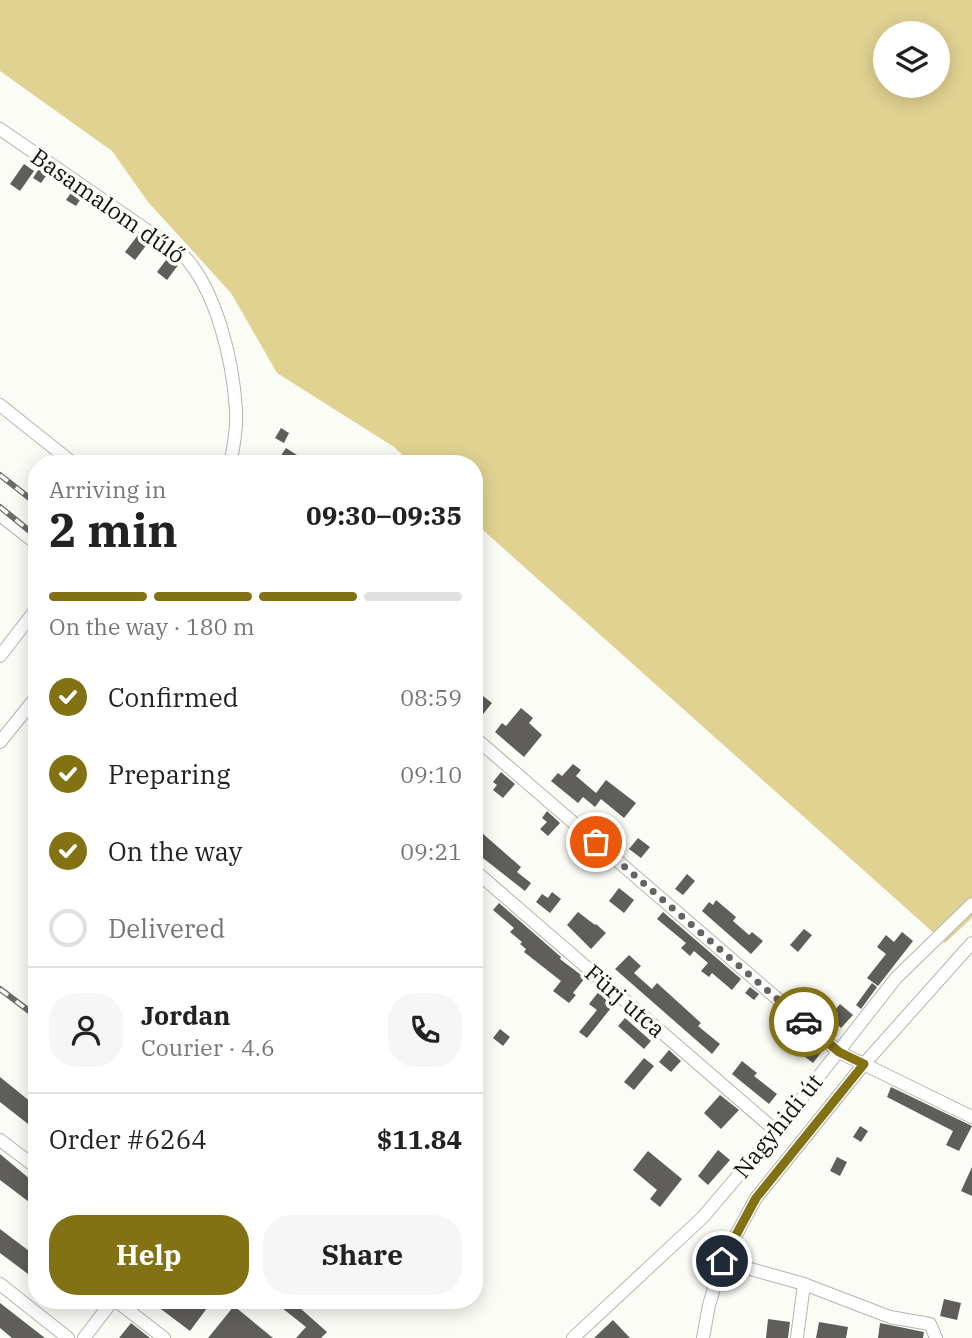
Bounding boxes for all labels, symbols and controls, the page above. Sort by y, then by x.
map controls [873,21,950,98]
button: layers [873,21,950,98]
street label: Basamalom dűlő [26,141,191,270]
text: Arriving in [49,474,166,504]
text: 09:30–09:35 [306,498,462,532]
text: 2 min [49,500,178,560]
text: On the way · 180 m [49,611,255,641]
icon: check [49,678,87,716]
text: Confirmed [108,680,239,714]
text: 08:59 [400,682,462,712]
icon: check [49,755,87,793]
text: Preparing [108,757,230,791]
text: 09:10 [400,759,462,789]
pin [566,812,626,872]
icon: bag [577,823,615,861]
icon: check [49,832,87,870]
text: On the way [108,834,242,868]
text: 09:21 [400,836,462,866]
text: Delivered [108,911,225,945]
street label: Fürj utca [579,957,672,1043]
courier [769,987,839,1057]
button: person [49,993,123,1067]
button: phone [388,993,462,1067]
text: Jordan [141,998,231,1032]
icon: car [785,1003,823,1041]
text: Courier · 4.6 [141,1032,275,1062]
street label: Nagyhidi út [726,1067,828,1184]
text: Order #6264 [49,1122,207,1156]
text: $11.84 [377,1122,462,1156]
button: Help [49,1215,249,1295]
button: Share [263,1215,462,1295]
pin [692,1231,752,1291]
icon: home [703,1242,741,1280]

